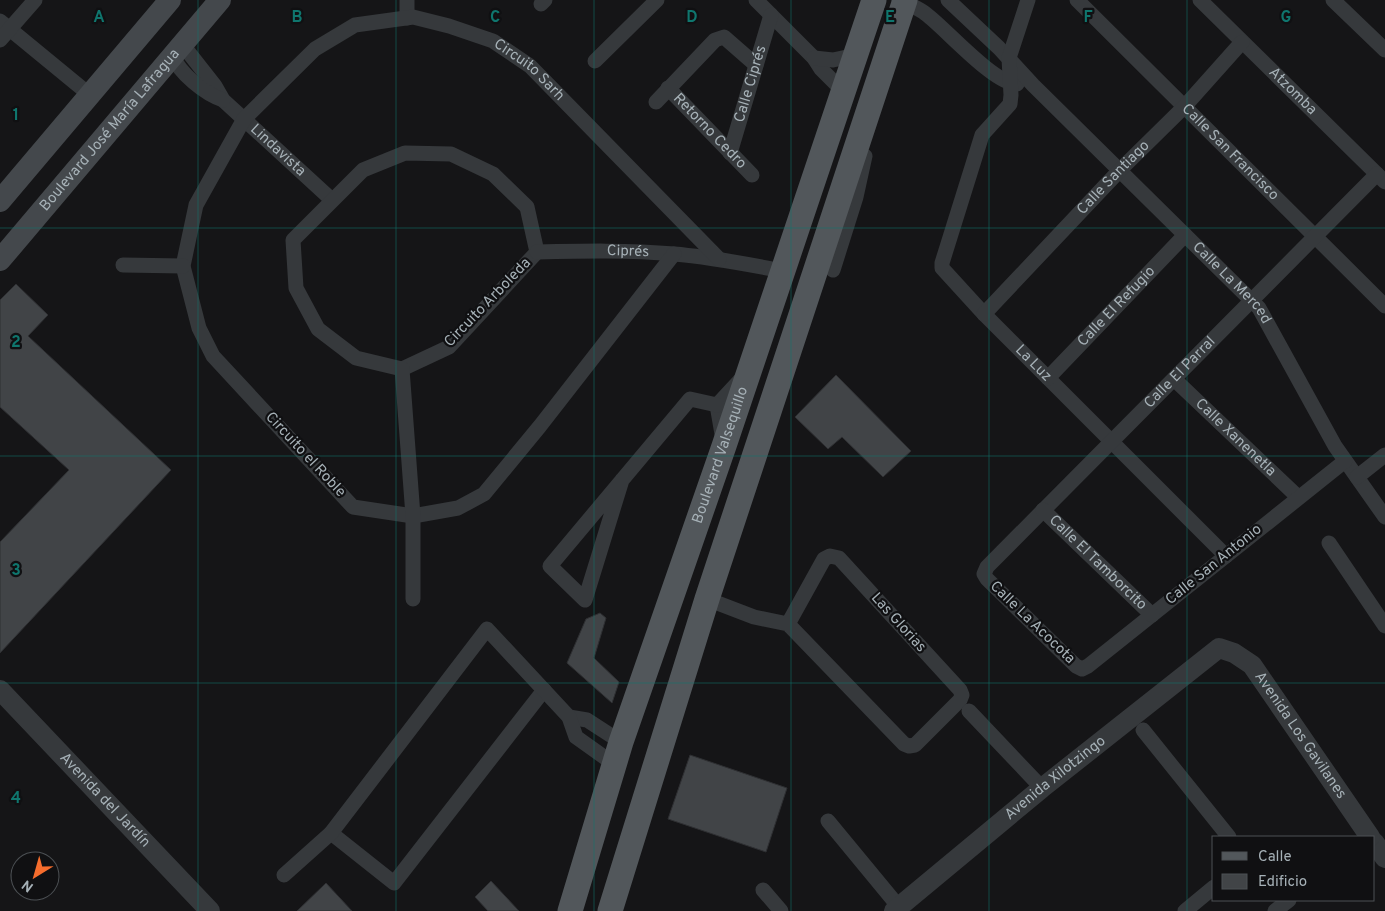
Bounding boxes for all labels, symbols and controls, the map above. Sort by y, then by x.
text: A [93,8,105,28]
text: B [291,8,303,28]
text: C [490,8,500,28]
text: D [686,8,698,28]
text: E [885,8,895,28]
text: F [1083,8,1093,28]
text: G [1281,8,1291,28]
street label: Circuito Sarh [490,35,569,105]
street label: Calle Ciprés [730,43,771,125]
street label: Boulevard José María Lafragua [36,45,184,215]
street label: Atzomba [1264,63,1321,119]
street label: Retorno Cedro [669,89,751,173]
street label: Calle San Francisco [1177,100,1283,205]
text: 1 [13,106,19,126]
street label: Lindavista [246,120,310,181]
street label: Calle Santiago [1073,136,1154,219]
street label: Calle La Merced [1188,238,1275,327]
street label: Ciprés [607,242,650,262]
street label: Circuito Arboleda [441,254,535,352]
street label: Calle El Refugio [1073,262,1160,351]
text: 2 [11,333,21,353]
street label: Calle El Parral [1140,333,1220,413]
street label: La Luz [1011,341,1056,386]
street label: Boulevard Valsequillo [688,384,753,526]
street label: Calle Xanenetla [1191,395,1280,481]
street label: Circuito el Roble [261,408,349,502]
street label: Calle El Tamborcito [1045,511,1151,614]
street label: Calle San Antonio [1162,520,1266,610]
text: 3 [11,561,21,581]
street label: Calle La Acocota [985,577,1079,669]
street label: Las Glorias [866,589,930,657]
street label: Avenida Los Gavilanes [1250,668,1351,803]
street label: Avenida Xilotzingo [1001,732,1110,825]
street label: Avenida del Jardín [55,749,154,852]
text: 4 [11,789,21,809]
legend [1212,836,1375,901]
text: Calle [1258,848,1292,867]
north arrow [10,851,60,901]
text: Edificio [1258,873,1307,892]
text: N [19,875,37,895]

